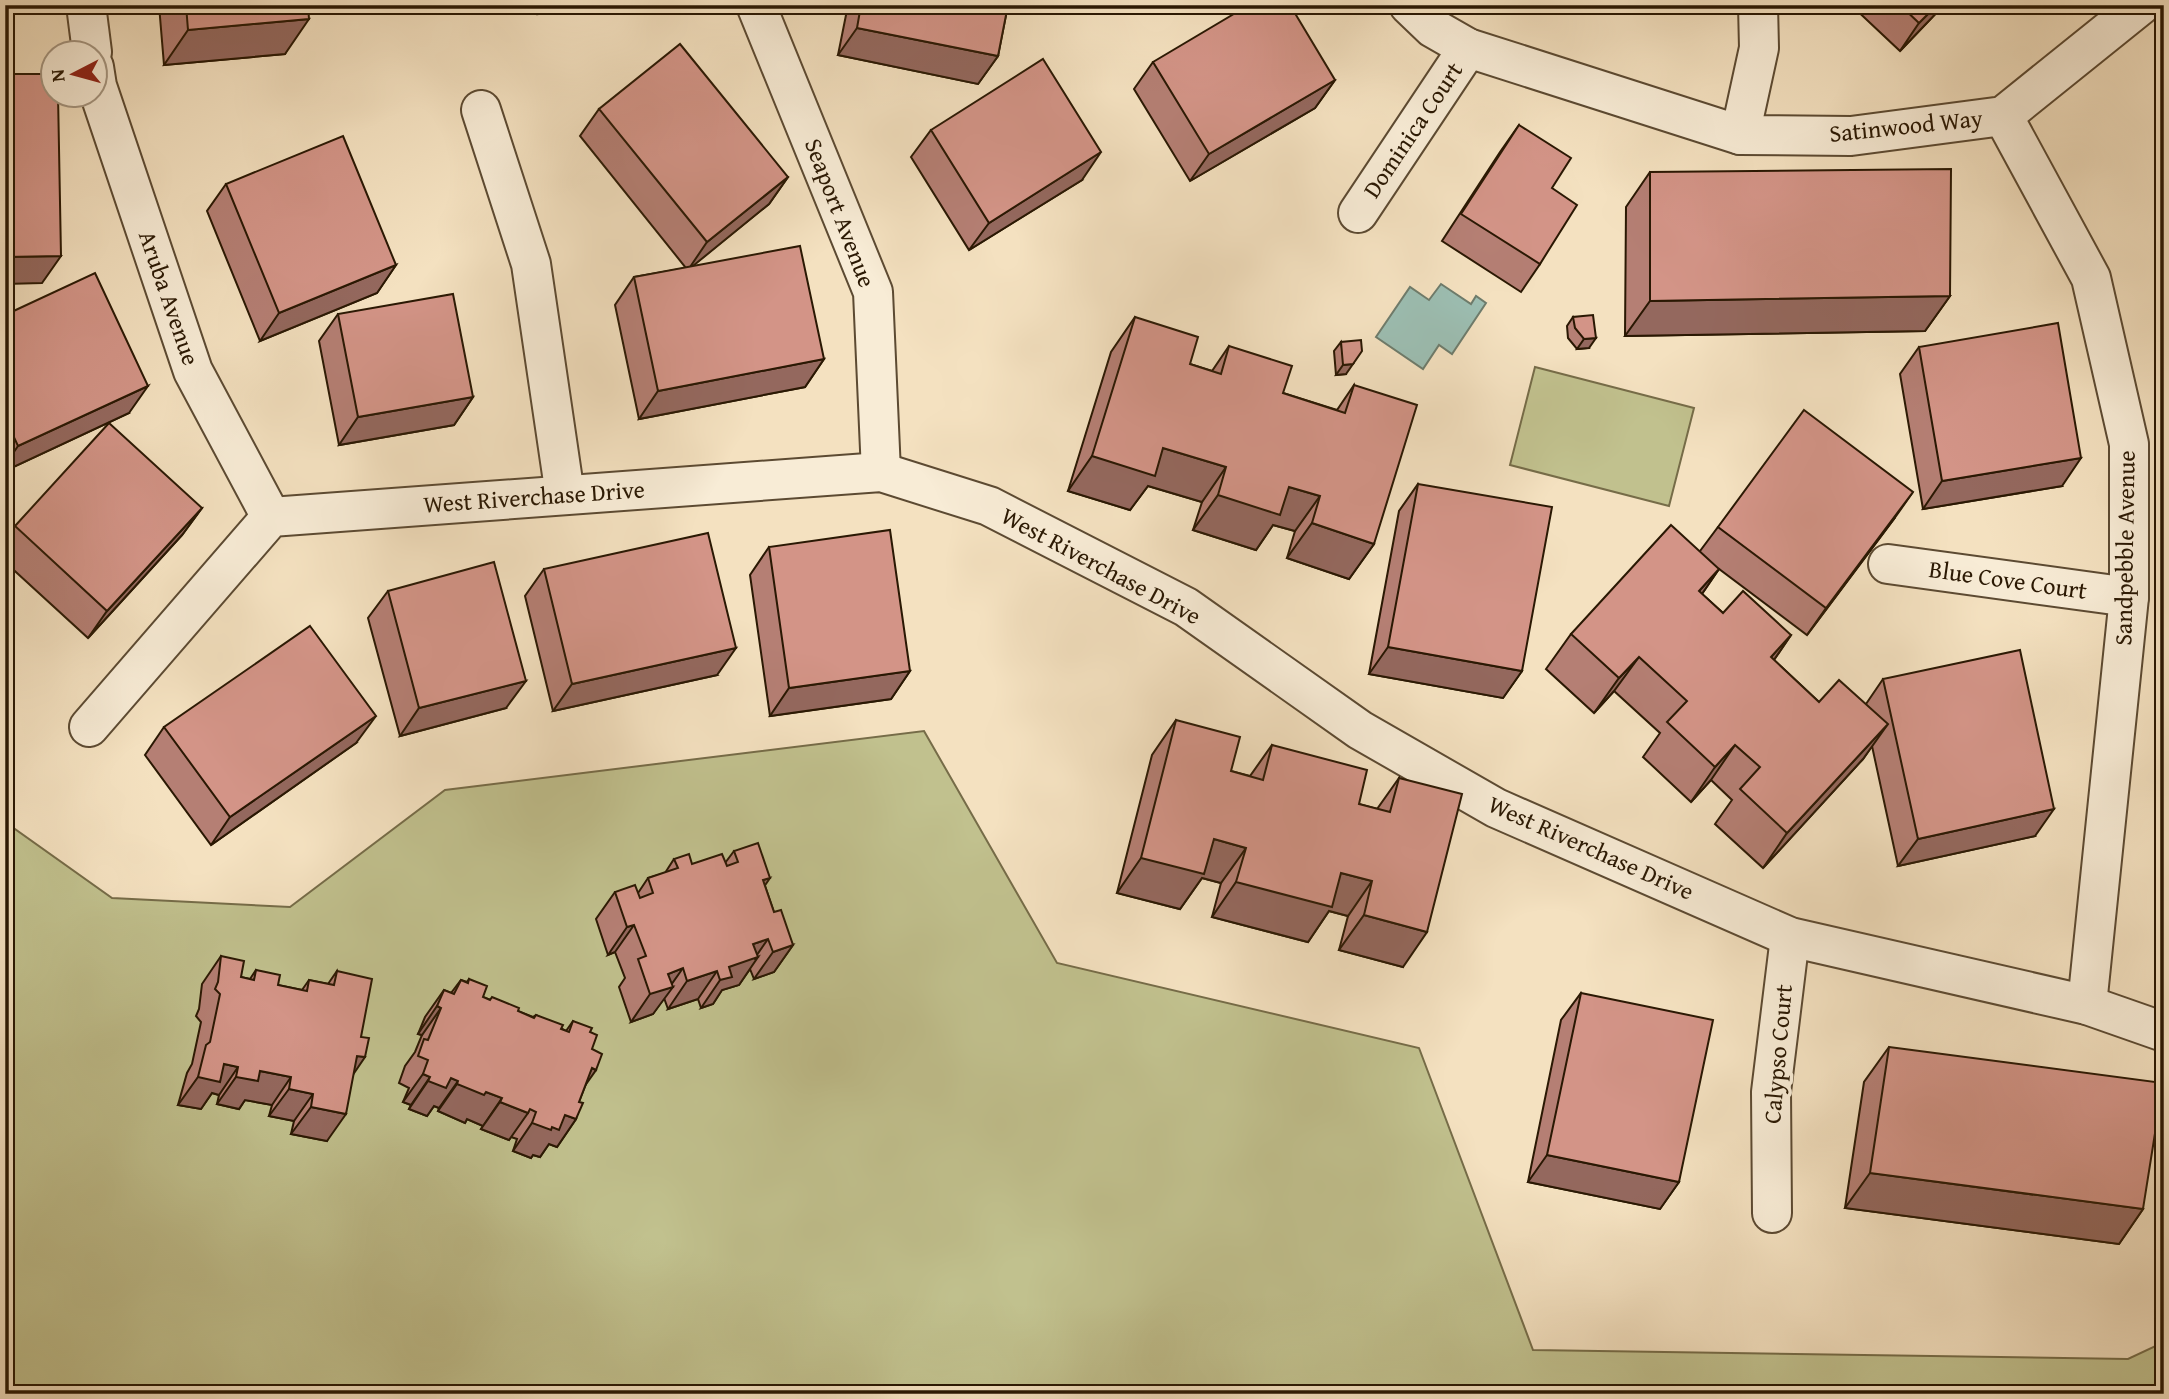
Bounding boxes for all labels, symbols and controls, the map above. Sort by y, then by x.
north arrow [38,38,108,108]
street label: Dominica Court [1354,54,1471,205]
text: N [42,68,72,84]
street label: Satinwood Way [1828,100,1984,151]
street label: Seaport Avenue [796,133,885,292]
street label: Aruba Avenue [130,226,209,370]
street label: Sandpebble Avenue [2105,450,2144,646]
street label: West Riverchase Drive [422,471,646,522]
street label: West Riverchase Drive [995,498,1207,633]
street label: Blue Cove Court [1927,551,2090,608]
street label: West Riverchase Drive [1483,786,1700,909]
street label: Calypso Court [1754,982,1801,1125]

